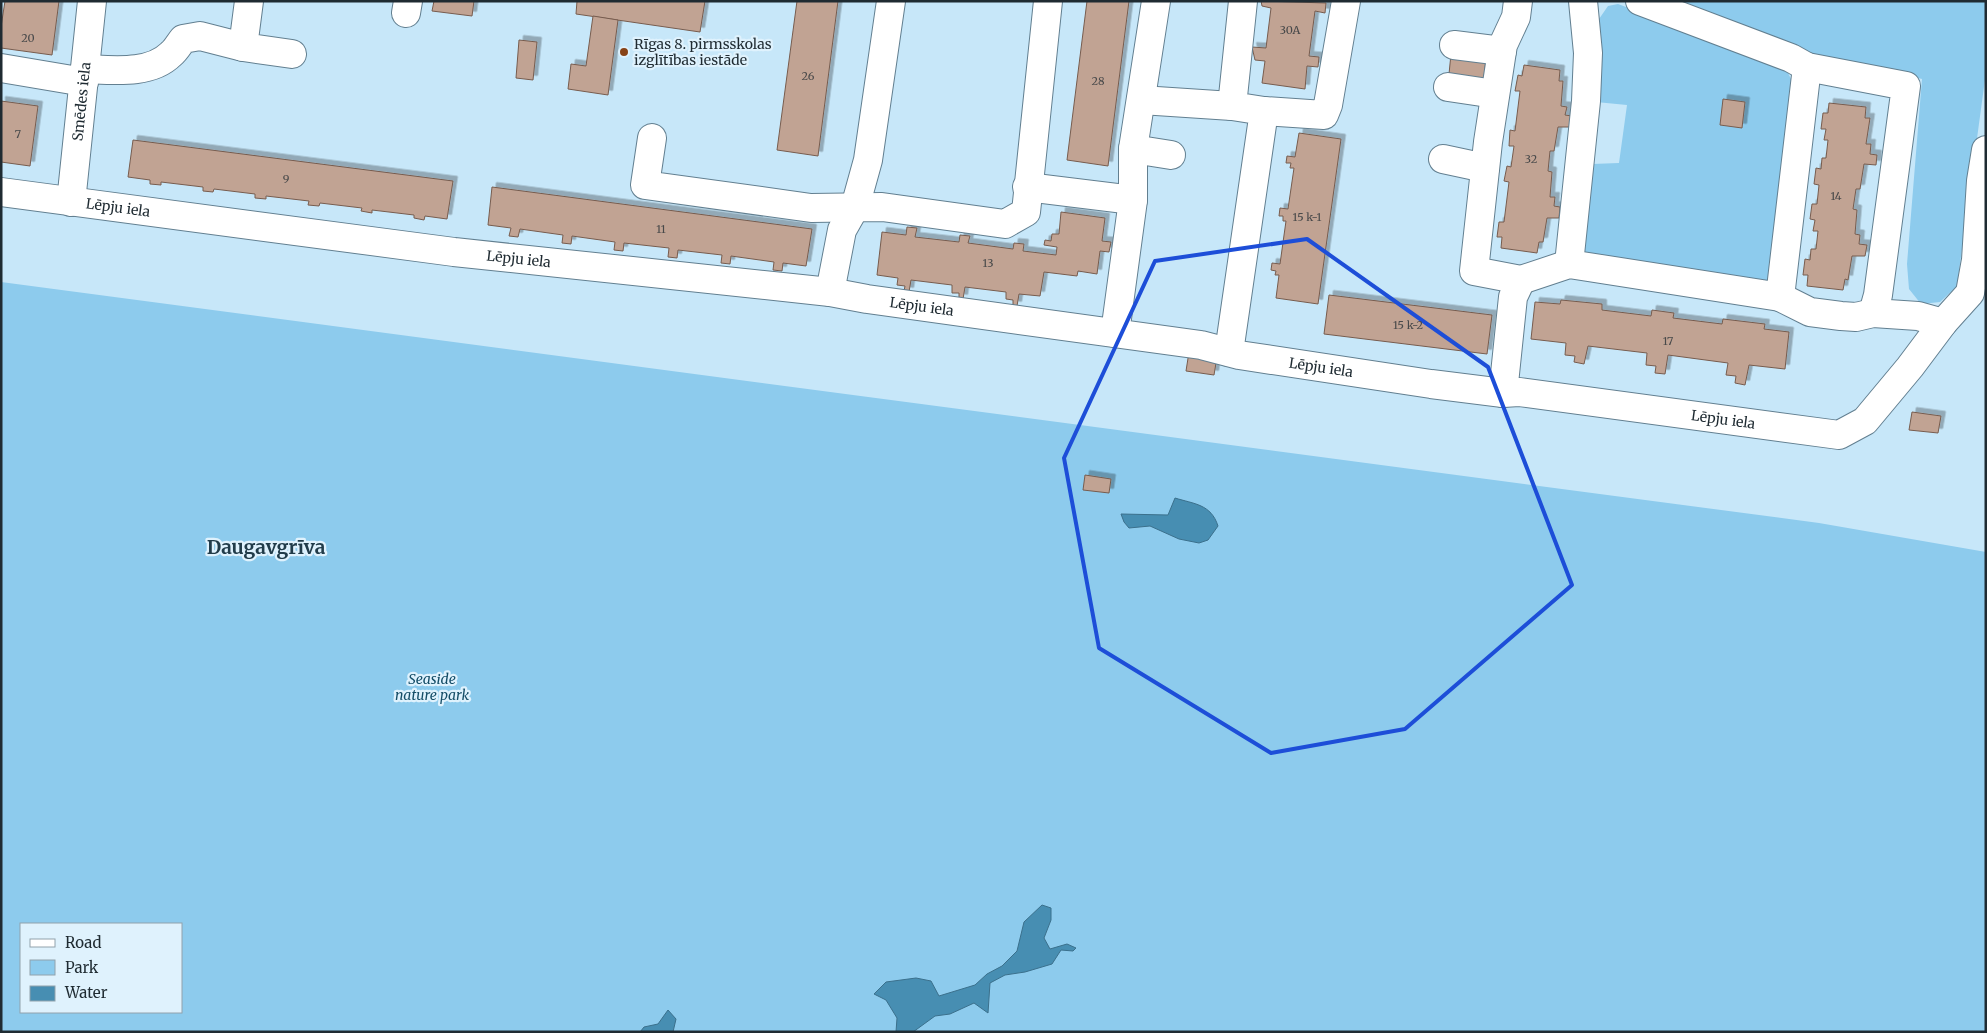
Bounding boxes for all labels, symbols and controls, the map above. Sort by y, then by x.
house number: 30A [1280,23,1301,37]
house number: 20 [21,31,35,45]
place label: Rīgas 8. pirmsskolas izglītības iestāde [634,35,772,69]
marker: Rīgas 8. pirmsskolas izglītības iestāde [618,46,630,58]
street label: Smēdes iela [68,61,95,142]
house number: 26 [802,69,815,83]
house number: 28 [1092,74,1105,88]
house number: 7 [15,127,21,141]
house number: 32 [1525,152,1537,166]
house number: 9 [283,172,290,186]
house number: 14 [1830,189,1842,203]
street label: Lēpju iela [85,194,152,221]
house number: 15 k-1 [1293,210,1322,224]
house number: 11 [656,222,666,236]
street label: Lēpju iela [486,247,552,271]
house number: 13 [983,256,993,270]
street label: Lēpju iela [889,293,955,320]
house number: 15 k-2 [1393,318,1423,332]
house number: 17 [1663,334,1673,348]
street label: Lēpju iela [1288,354,1355,381]
street label: Lēpju iela [1690,406,1757,433]
district label: Daugavgrīva [207,535,326,559]
park label: Seaside nature park [395,670,469,704]
legend [20,923,182,1013]
text: Road [65,933,101,952]
text: Park [65,958,99,977]
text: Water [64,983,108,1002]

